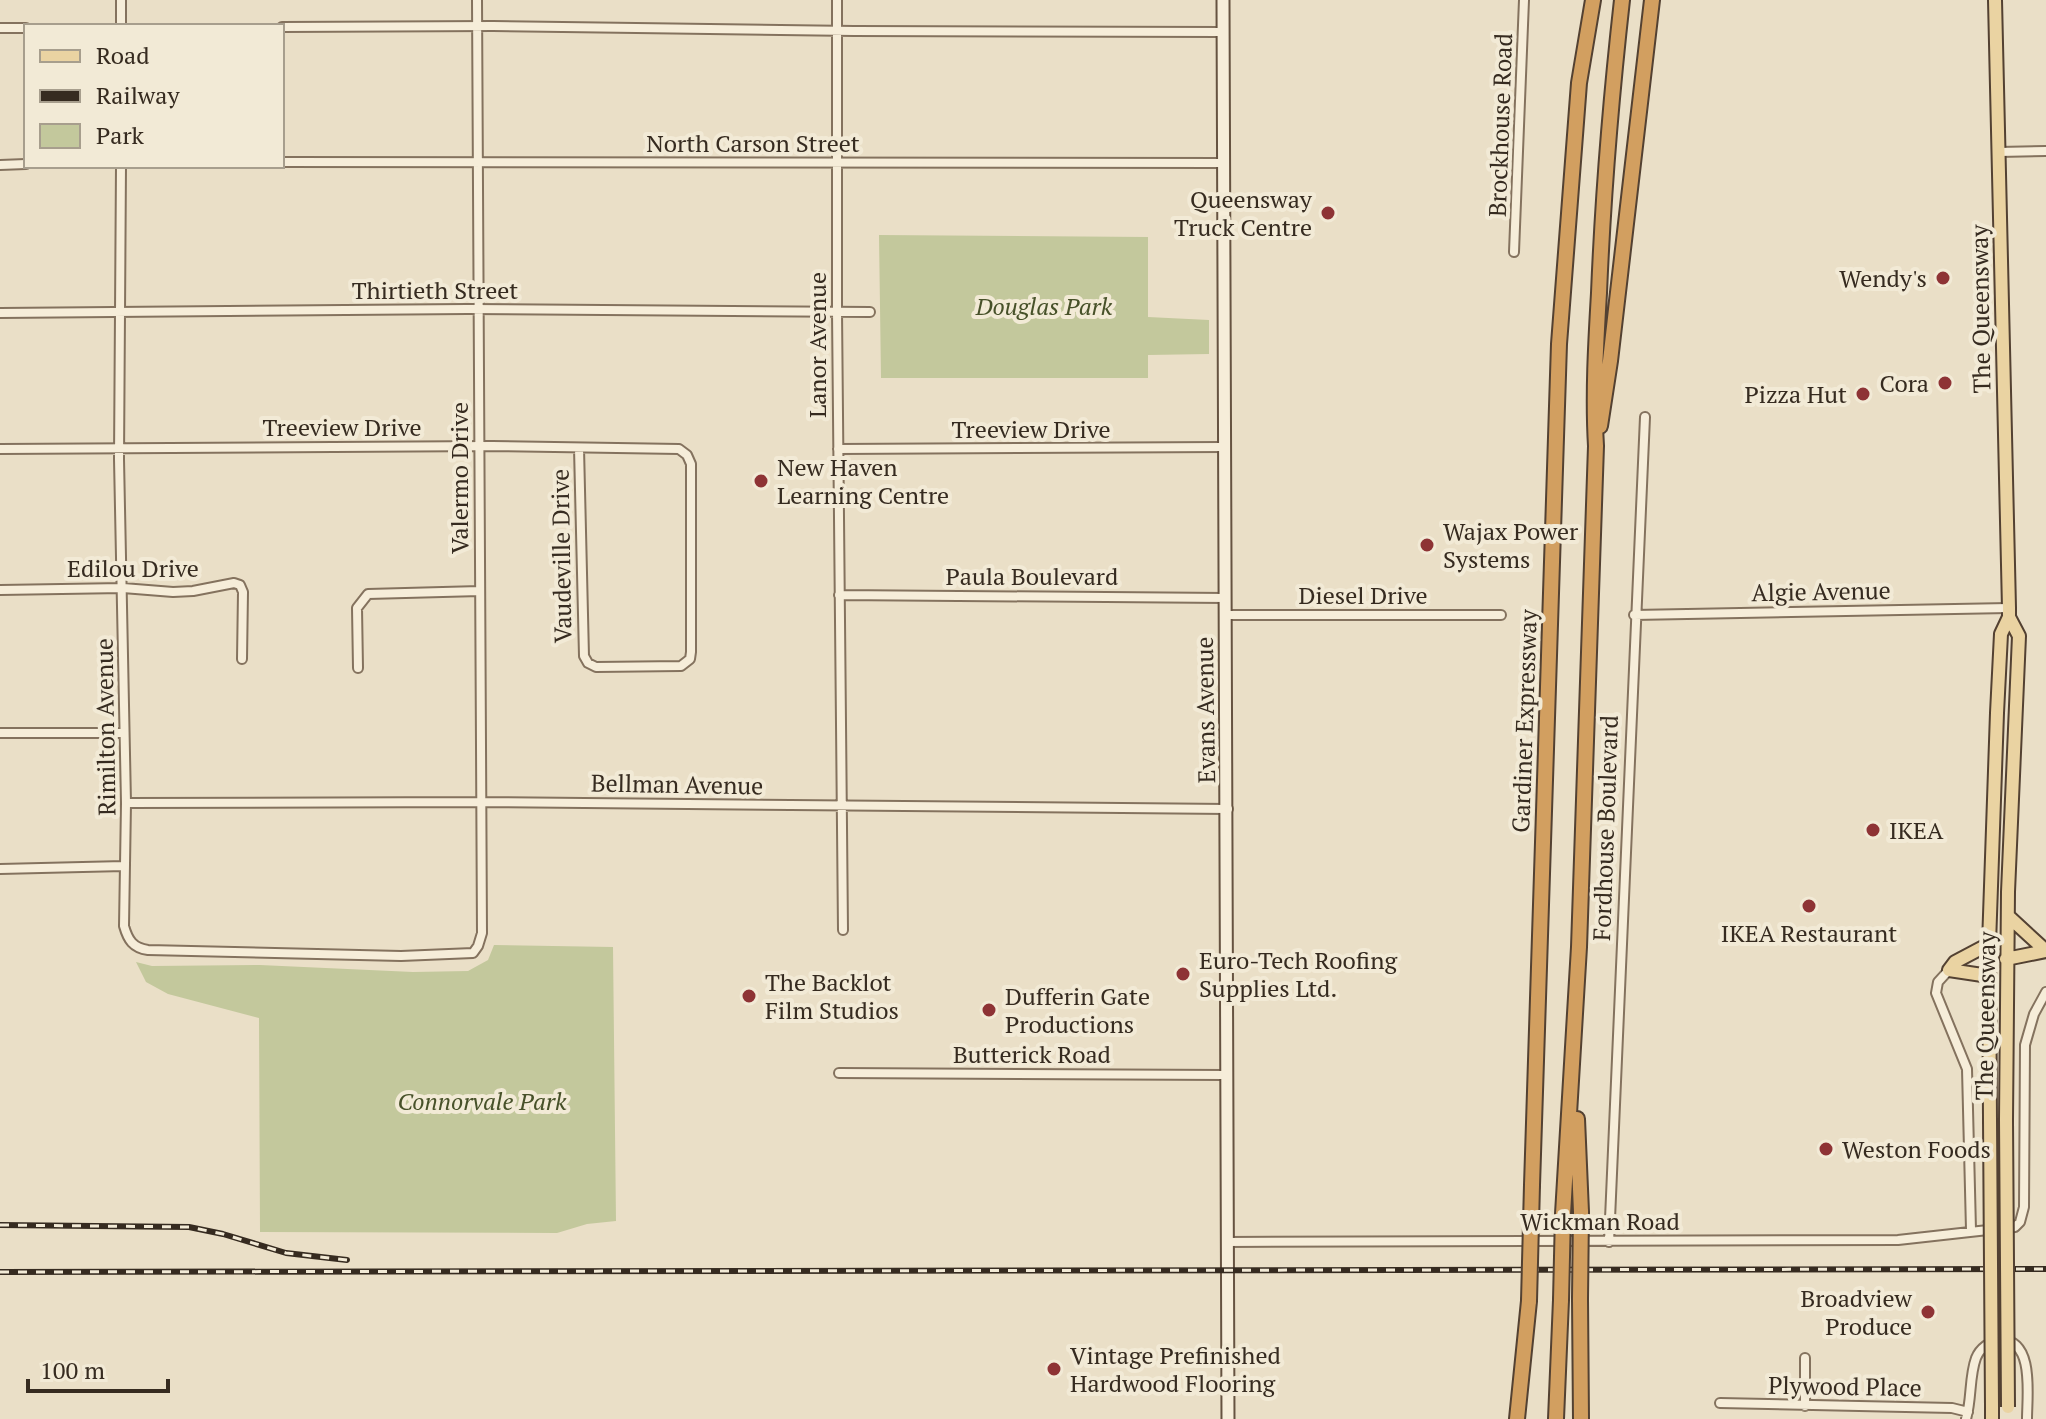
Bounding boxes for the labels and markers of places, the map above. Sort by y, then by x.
place label: Queensway Truck Centre [1174,183,1313,243]
marker: Queensway Truck Centre [1319,204,1337,222]
place label: Wendy's [1839,262,1927,294]
marker: Wendy's [1934,269,1952,287]
place label: Cora [1880,367,1929,399]
marker: Cora [1936,374,1954,392]
place label: Pizza Hut [1744,378,1847,410]
marker: Pizza Hut [1854,385,1872,403]
place label: New Haven Learning Centre [777,451,949,511]
marker: New Haven Learning Centre [752,472,770,490]
place label: Wajax Power Systems [1443,515,1579,575]
marker: Wajax Power Systems [1418,536,1436,554]
place label: IKEA [1889,814,1944,846]
marker: IKEA [1864,821,1882,839]
marker: IKEA Restaurant [1800,897,1818,915]
place label: IKEA Restaurant [1721,917,1897,949]
place label: Euro-Tech Roofing Supplies Ltd. [1199,944,1397,1004]
marker: Euro-Tech Roofing Supplies Ltd. [1174,965,1192,983]
place label: The Backlot Film Studios [765,966,899,1026]
place label: Dufferin Gate Productions [1005,980,1150,1040]
marker: The Backlot Film Studios [740,987,758,1005]
marker: Dufferin Gate Productions [980,1001,998,1019]
place label: Weston Foods [1842,1133,1991,1165]
marker: Weston Foods [1817,1140,1835,1158]
place label: Broadview Produce [1800,1282,1913,1342]
marker: Broadview Produce [1919,1303,1937,1321]
place label: Vintage Prefinished Hardwood Flooring [1070,1339,1281,1399]
marker: Vintage Prefinished Hardwood Flooring [1045,1360,1063,1378]

